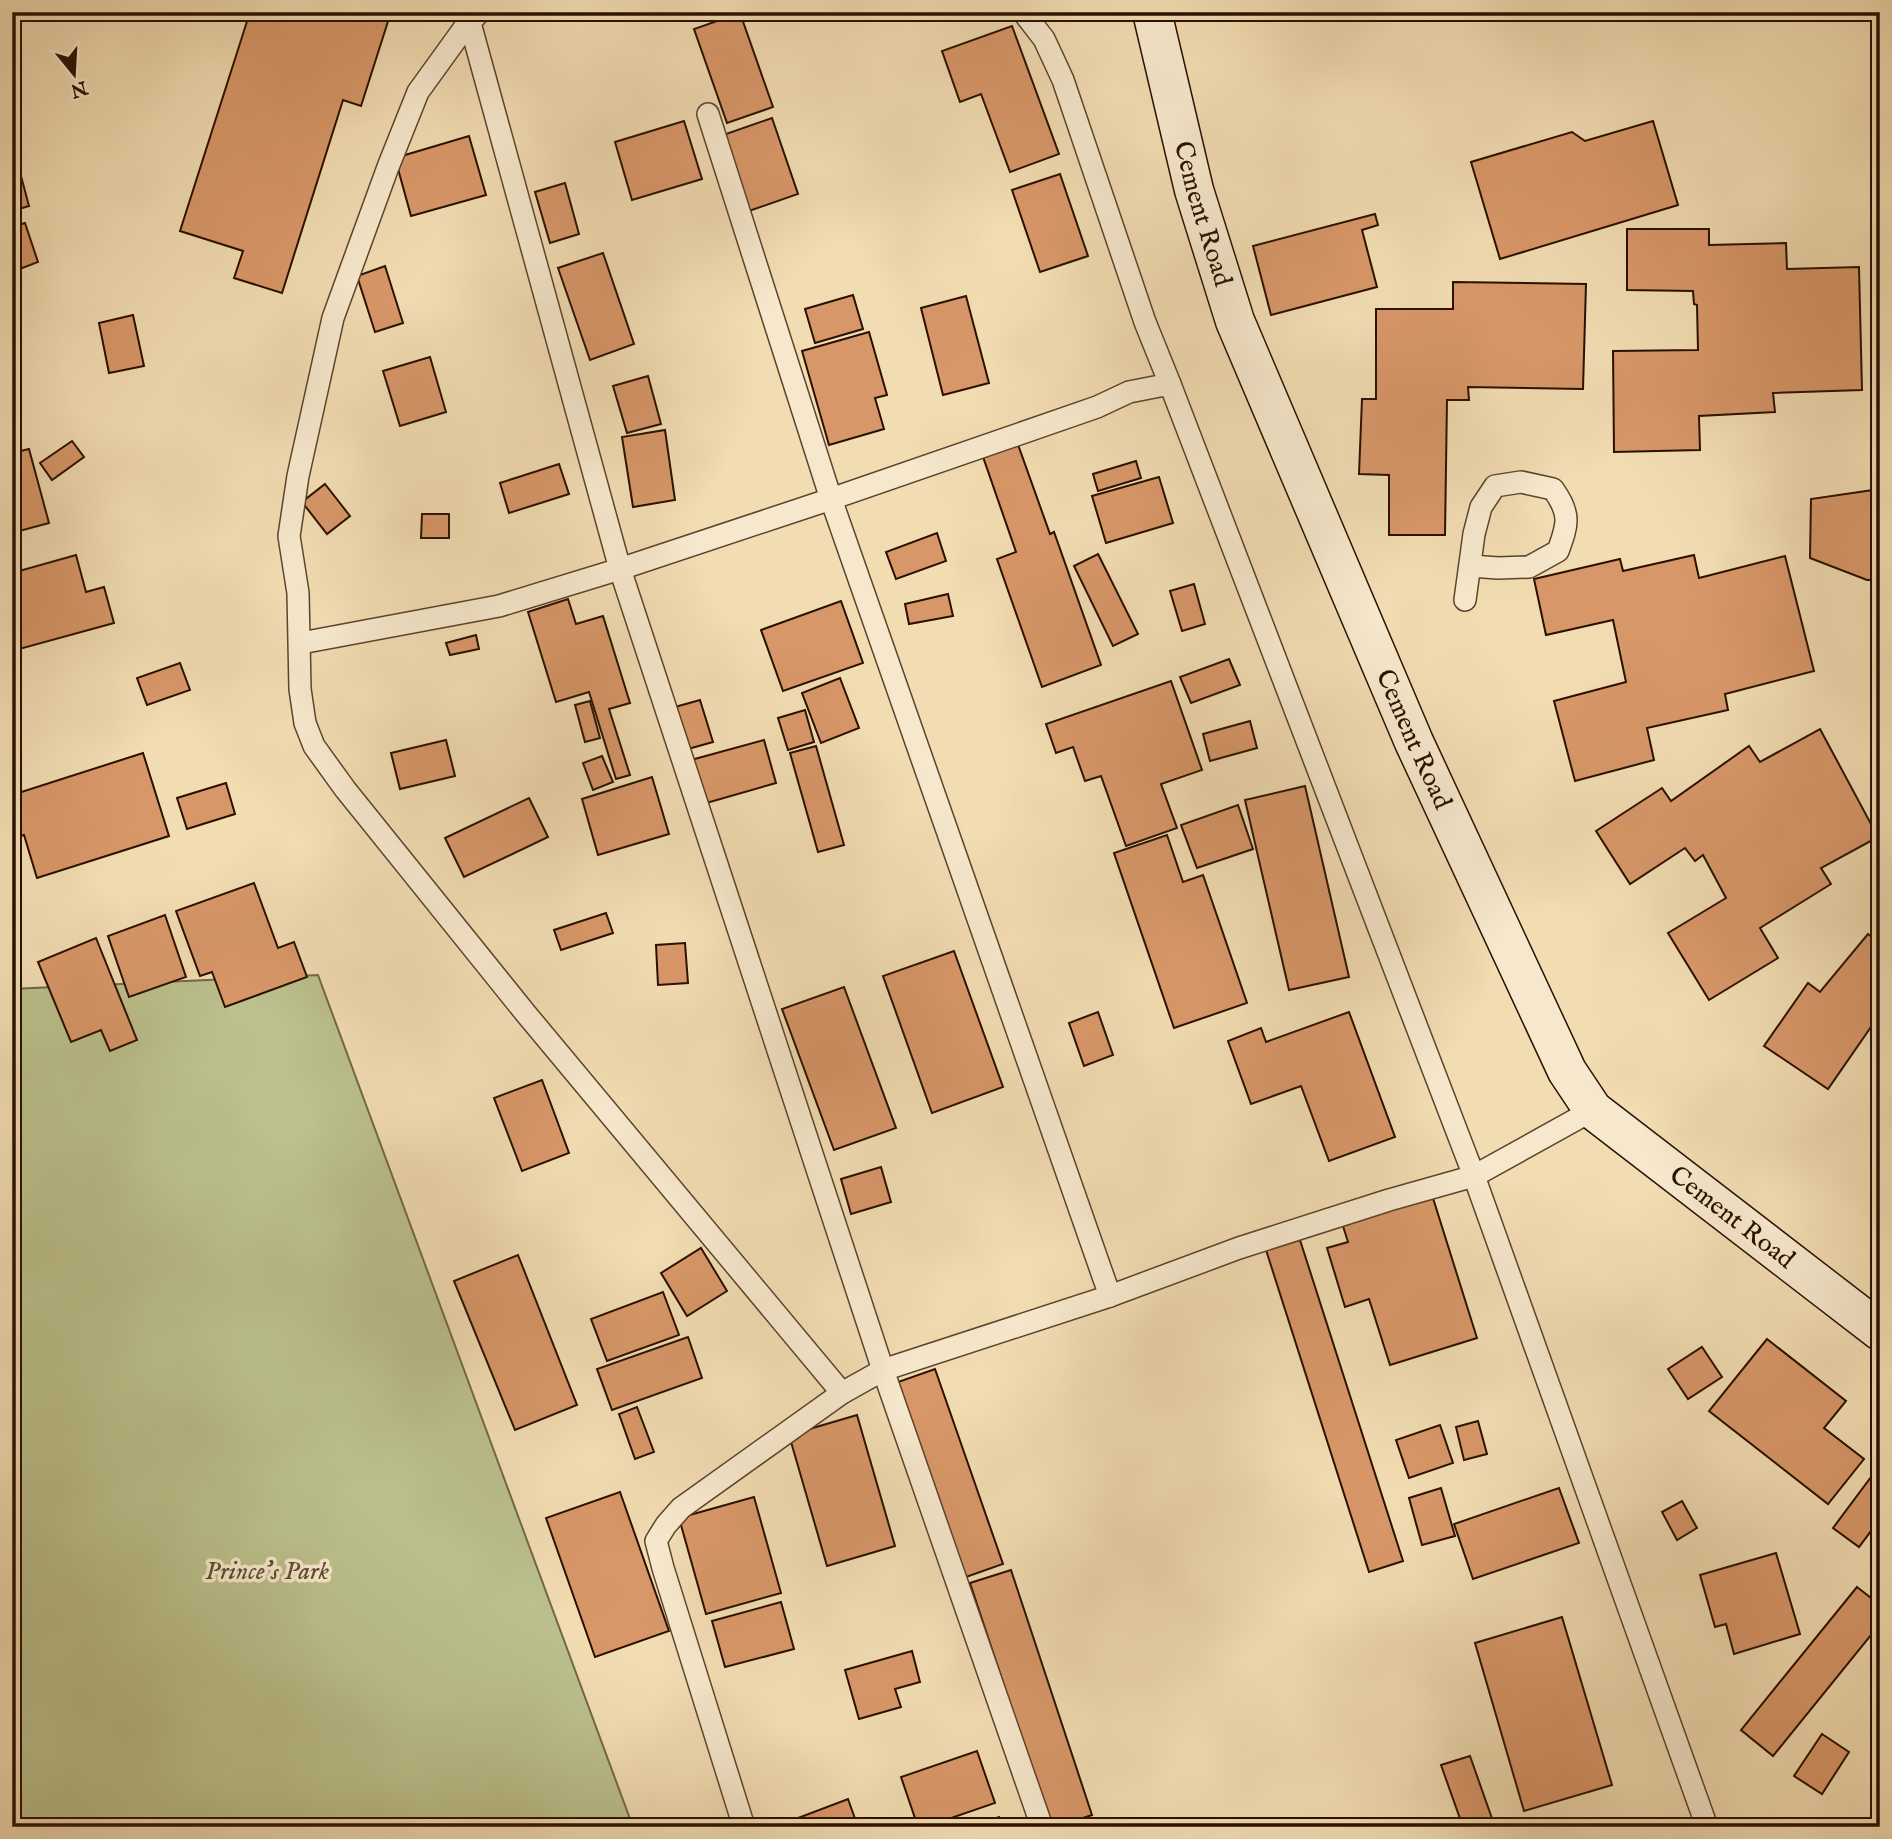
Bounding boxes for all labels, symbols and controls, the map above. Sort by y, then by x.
north arrow [38,38,108,108]
text: N [67,74,91,102]
street label: Cement Road [1167,138,1240,290]
street label: Cement Road [1369,664,1459,815]
street label: Cement Road [1663,1158,1802,1276]
park label: Prince's Park [205,1555,330,1588]

